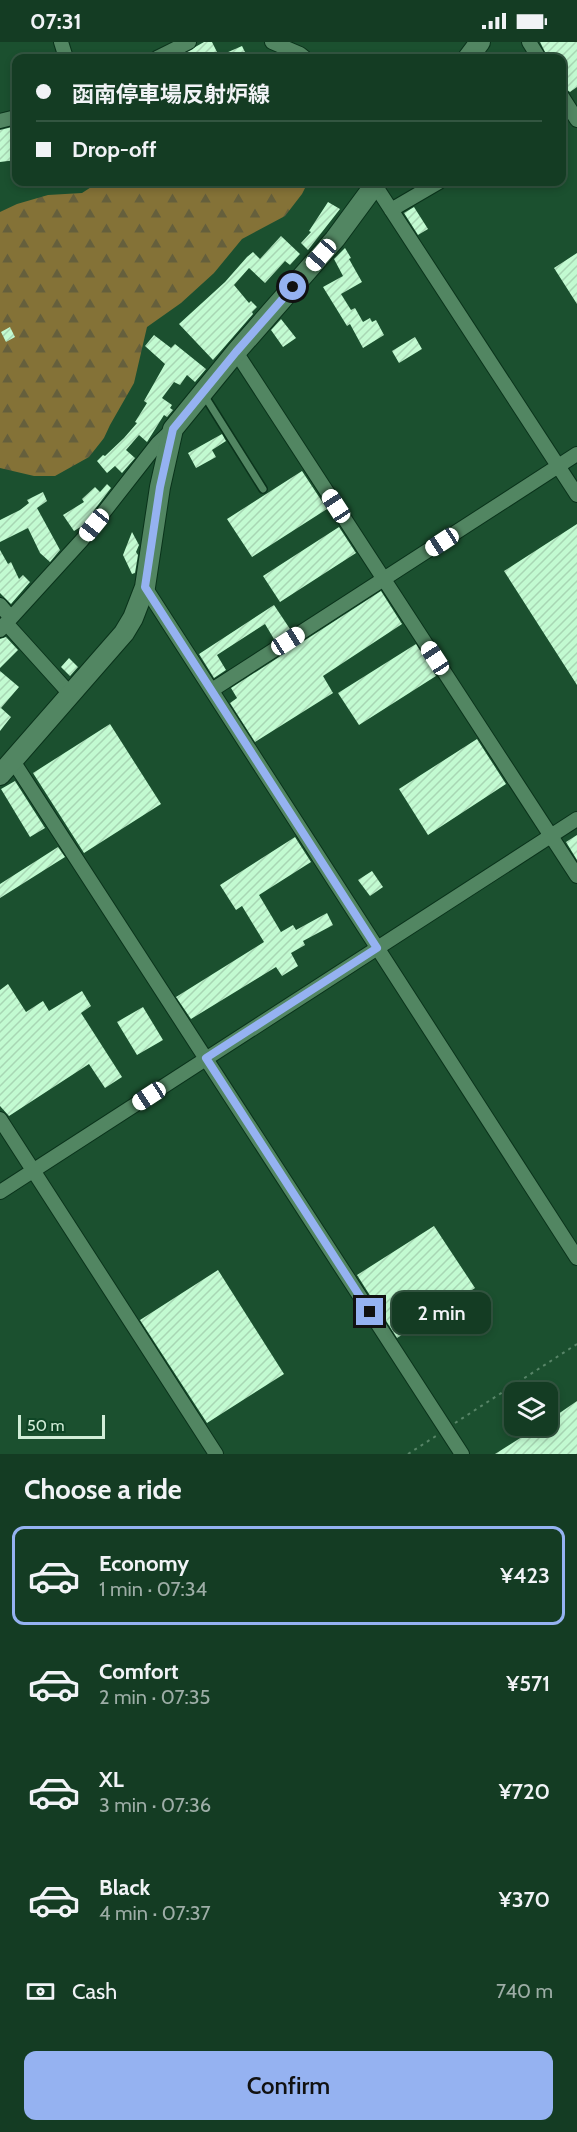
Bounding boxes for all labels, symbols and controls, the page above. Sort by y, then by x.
text: 07:31 [30,8,82,35]
text: 函南停車場反射炉線 [72,81,270,108]
text: Drop-off [72,136,156,163]
car [302,236,340,274]
route start [279,273,306,300]
car [319,486,353,526]
car [76,505,112,545]
car [422,525,462,559]
car [268,624,308,658]
car [418,638,452,678]
car [129,1079,169,1113]
callout: 2 min [391,1291,490,1333]
route end [356,1298,383,1325]
text: 2 min [417,1301,466,1325]
map controls [504,1382,558,1436]
button: layers [504,1382,558,1436]
scale bar [18,1412,105,1440]
text: 50 m [27,1416,64,1435]
text: Choose a ride [24,1473,182,1506]
icon: car [27,1549,81,1603]
text: Economy [99,1550,189,1577]
text: ¥423 [500,1562,550,1589]
text: 1 min · 07:34 [99,1577,207,1601]
icon: car [27,1657,81,1711]
text: Comfort [99,1658,178,1685]
text: ¥571 [506,1670,550,1697]
text: 2 min · 07:35 [99,1685,210,1709]
icon: car [27,1765,81,1819]
text: XL [99,1766,124,1793]
text: ¥720 [499,1778,550,1805]
text: 3 min · 07:36 [99,1793,211,1817]
icon: car [27,1873,81,1927]
text: Black [99,1874,150,1901]
text: ¥370 [499,1886,550,1913]
text: 4 min · 07:37 [99,1901,211,1925]
icon: cash [24,1975,57,2008]
text: Cash [72,1978,117,2005]
text: 740 m [496,1979,553,2003]
button: Confirm [24,2051,553,2120]

